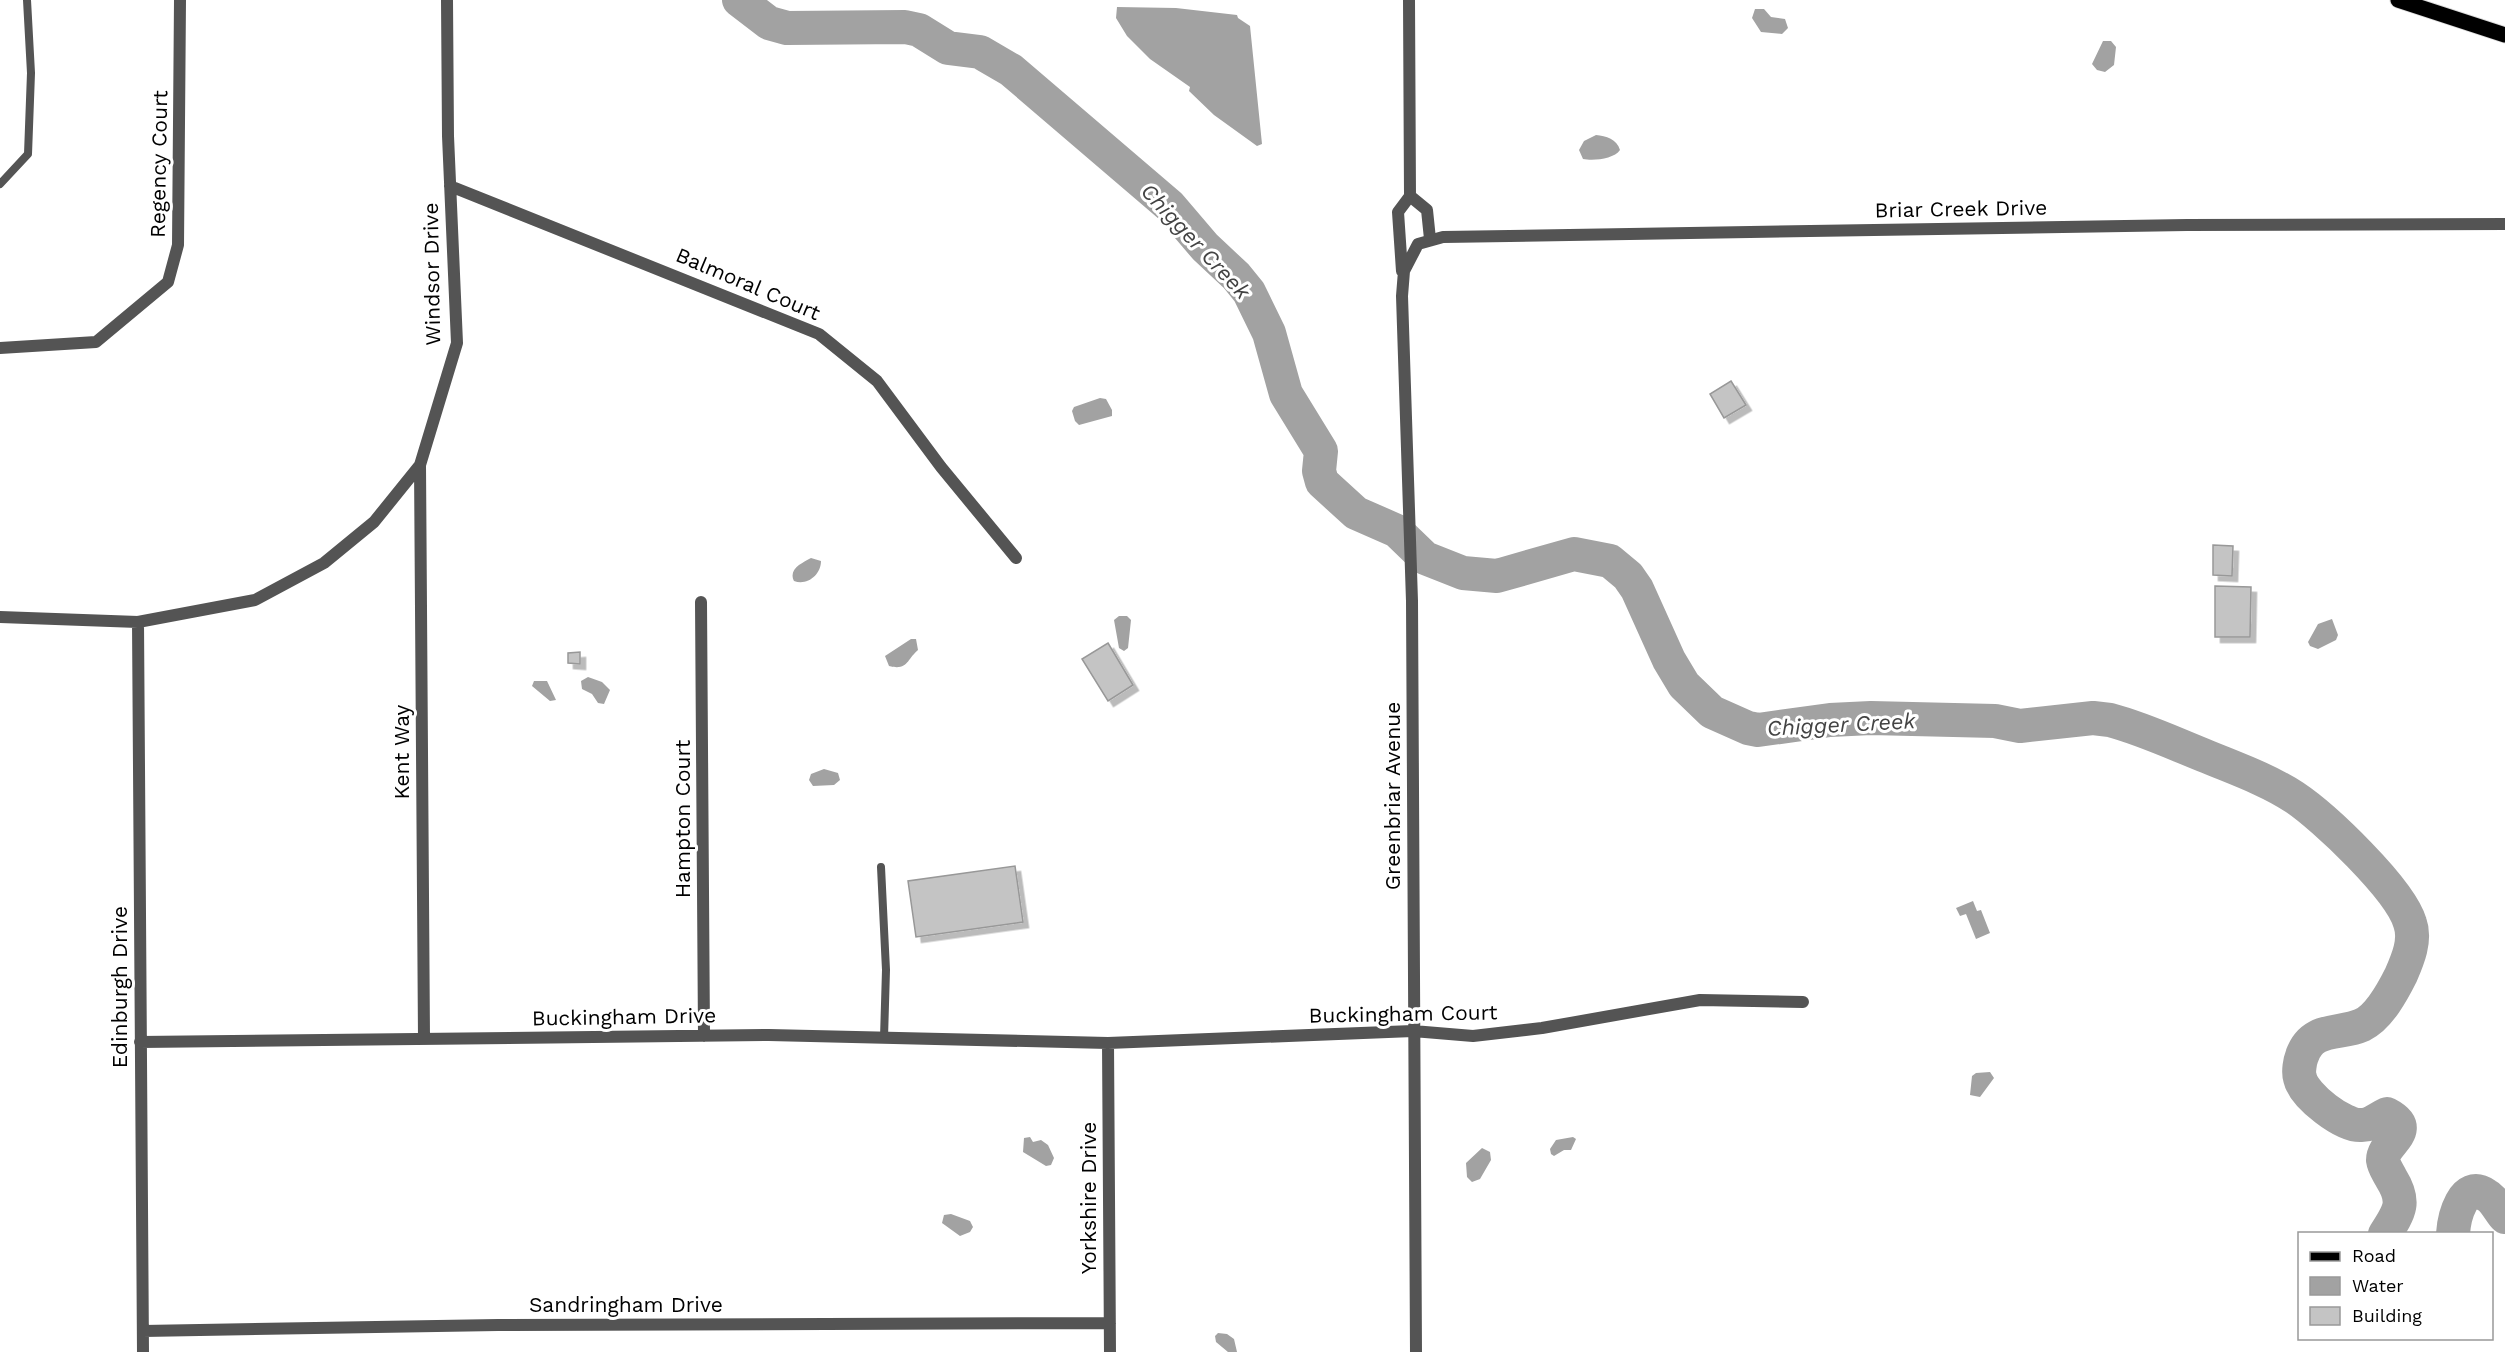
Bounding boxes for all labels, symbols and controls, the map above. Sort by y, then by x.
street label: Regency Court [145,90,172,238]
water label: Chigger Creek [1136,178,1256,305]
street label: Briar Creek Drive [1874,194,2048,223]
street label: Windsor Drive [418,202,445,346]
street label: Balmoral Court [672,242,824,325]
street label: Greenbriar Avenue [1380,702,1405,890]
street label: Kent Way [389,704,414,799]
water label: Chigger Creek [1766,708,1917,741]
street label: Hampton Court [670,740,695,898]
street label: Edinburgh Drive [107,906,132,1068]
street label: Buckingham Court [1308,999,1498,1028]
street label: Buckingham Drive [532,1002,716,1031]
street label: Yorkshire Drive [1076,1122,1101,1274]
legend [2298,1232,2493,1340]
text: Road [2352,1245,2396,1266]
text: Water [2352,1275,2404,1296]
street label: Sandringham Drive [529,1292,723,1317]
text: Building [2352,1305,2422,1326]

